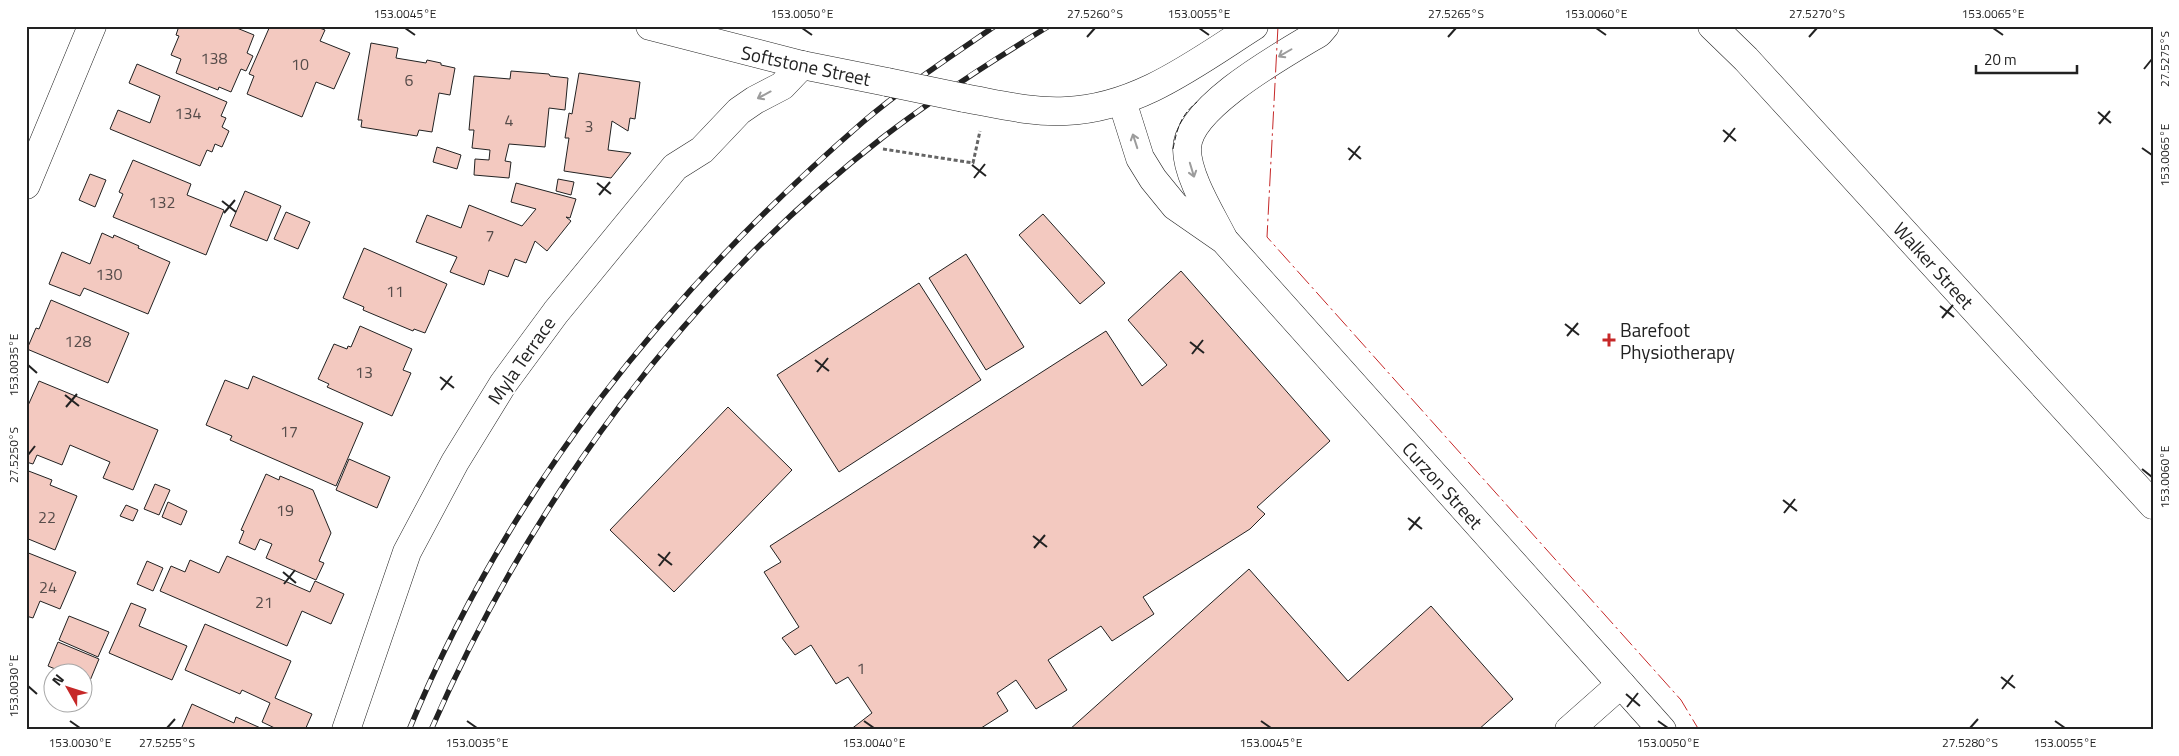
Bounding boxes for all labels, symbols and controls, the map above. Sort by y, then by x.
text: 153.0045°E [374,4,437,23]
text: 153.0050°E [771,4,834,23]
text: 27.5260°S [1067,4,1123,23]
text: 153.0055°E [1168,4,1231,23]
text: 27.5265°S [1428,4,1484,23]
text: 153.0060°E [1565,4,1628,23]
text: 27.5270°S [1789,4,1845,23]
text: 153.0065°E [1962,4,2025,23]
text: 27.5275°S [2155,31,2174,87]
street label: Softstone Street [739,37,874,93]
scale bar [1976,42,2078,74]
house number: 138 [201,46,227,70]
text: 20 m [1984,48,2017,71]
one-way arrow [1279,49,1293,59]
house number: 10 [291,52,309,76]
house number: 6 [405,68,414,92]
one-way arrow [757,90,772,100]
house number: 134 [175,101,201,125]
house number: 4 [505,108,514,132]
house number: 3 [585,114,593,138]
text: 153.0065°E [2155,123,2174,187]
one-way arrow [1129,134,1139,150]
one-way arrow [1188,161,1198,177]
house number: 132 [149,190,175,214]
street label: Walker Street [1887,215,1981,315]
house number: 7 [486,223,494,247]
house number: 130 [96,262,122,286]
house number: 11 [386,279,404,303]
street label: Myla Terrace [480,310,562,410]
place label: Barefoot Physiotherapy [1620,315,1735,366]
house number: 128 [65,329,91,353]
text: 153.0035°E [4,333,23,397]
marker: Barefoot Physiotherapy [1602,333,1616,347]
house number: 13 [355,360,373,384]
house number: 17 [280,419,298,443]
text: 27.5250°S [4,427,23,483]
street label: Curzon Street [1396,435,1490,535]
text: 153.0060°E [2155,445,2174,509]
house number: 19 [276,498,294,522]
house number: 22 [38,505,56,529]
house number: 24 [39,575,57,599]
house number: 21 [255,590,273,614]
text: 153.0030°E [4,654,23,718]
house number: 1 [857,656,865,680]
north arrow [42,664,92,714]
text: N [46,669,69,690]
text: 153.0030°E [49,733,112,752]
text: 27.5255°S [139,733,195,752]
text: 153.0035°E [446,733,509,752]
text: 153.0040°E [843,733,906,752]
text: 153.0045°E [1240,733,1303,752]
text: 153.0050°E [1637,733,1700,752]
text: 27.5280°S [1942,733,1998,752]
text: 153.0055°E [2034,733,2097,752]

